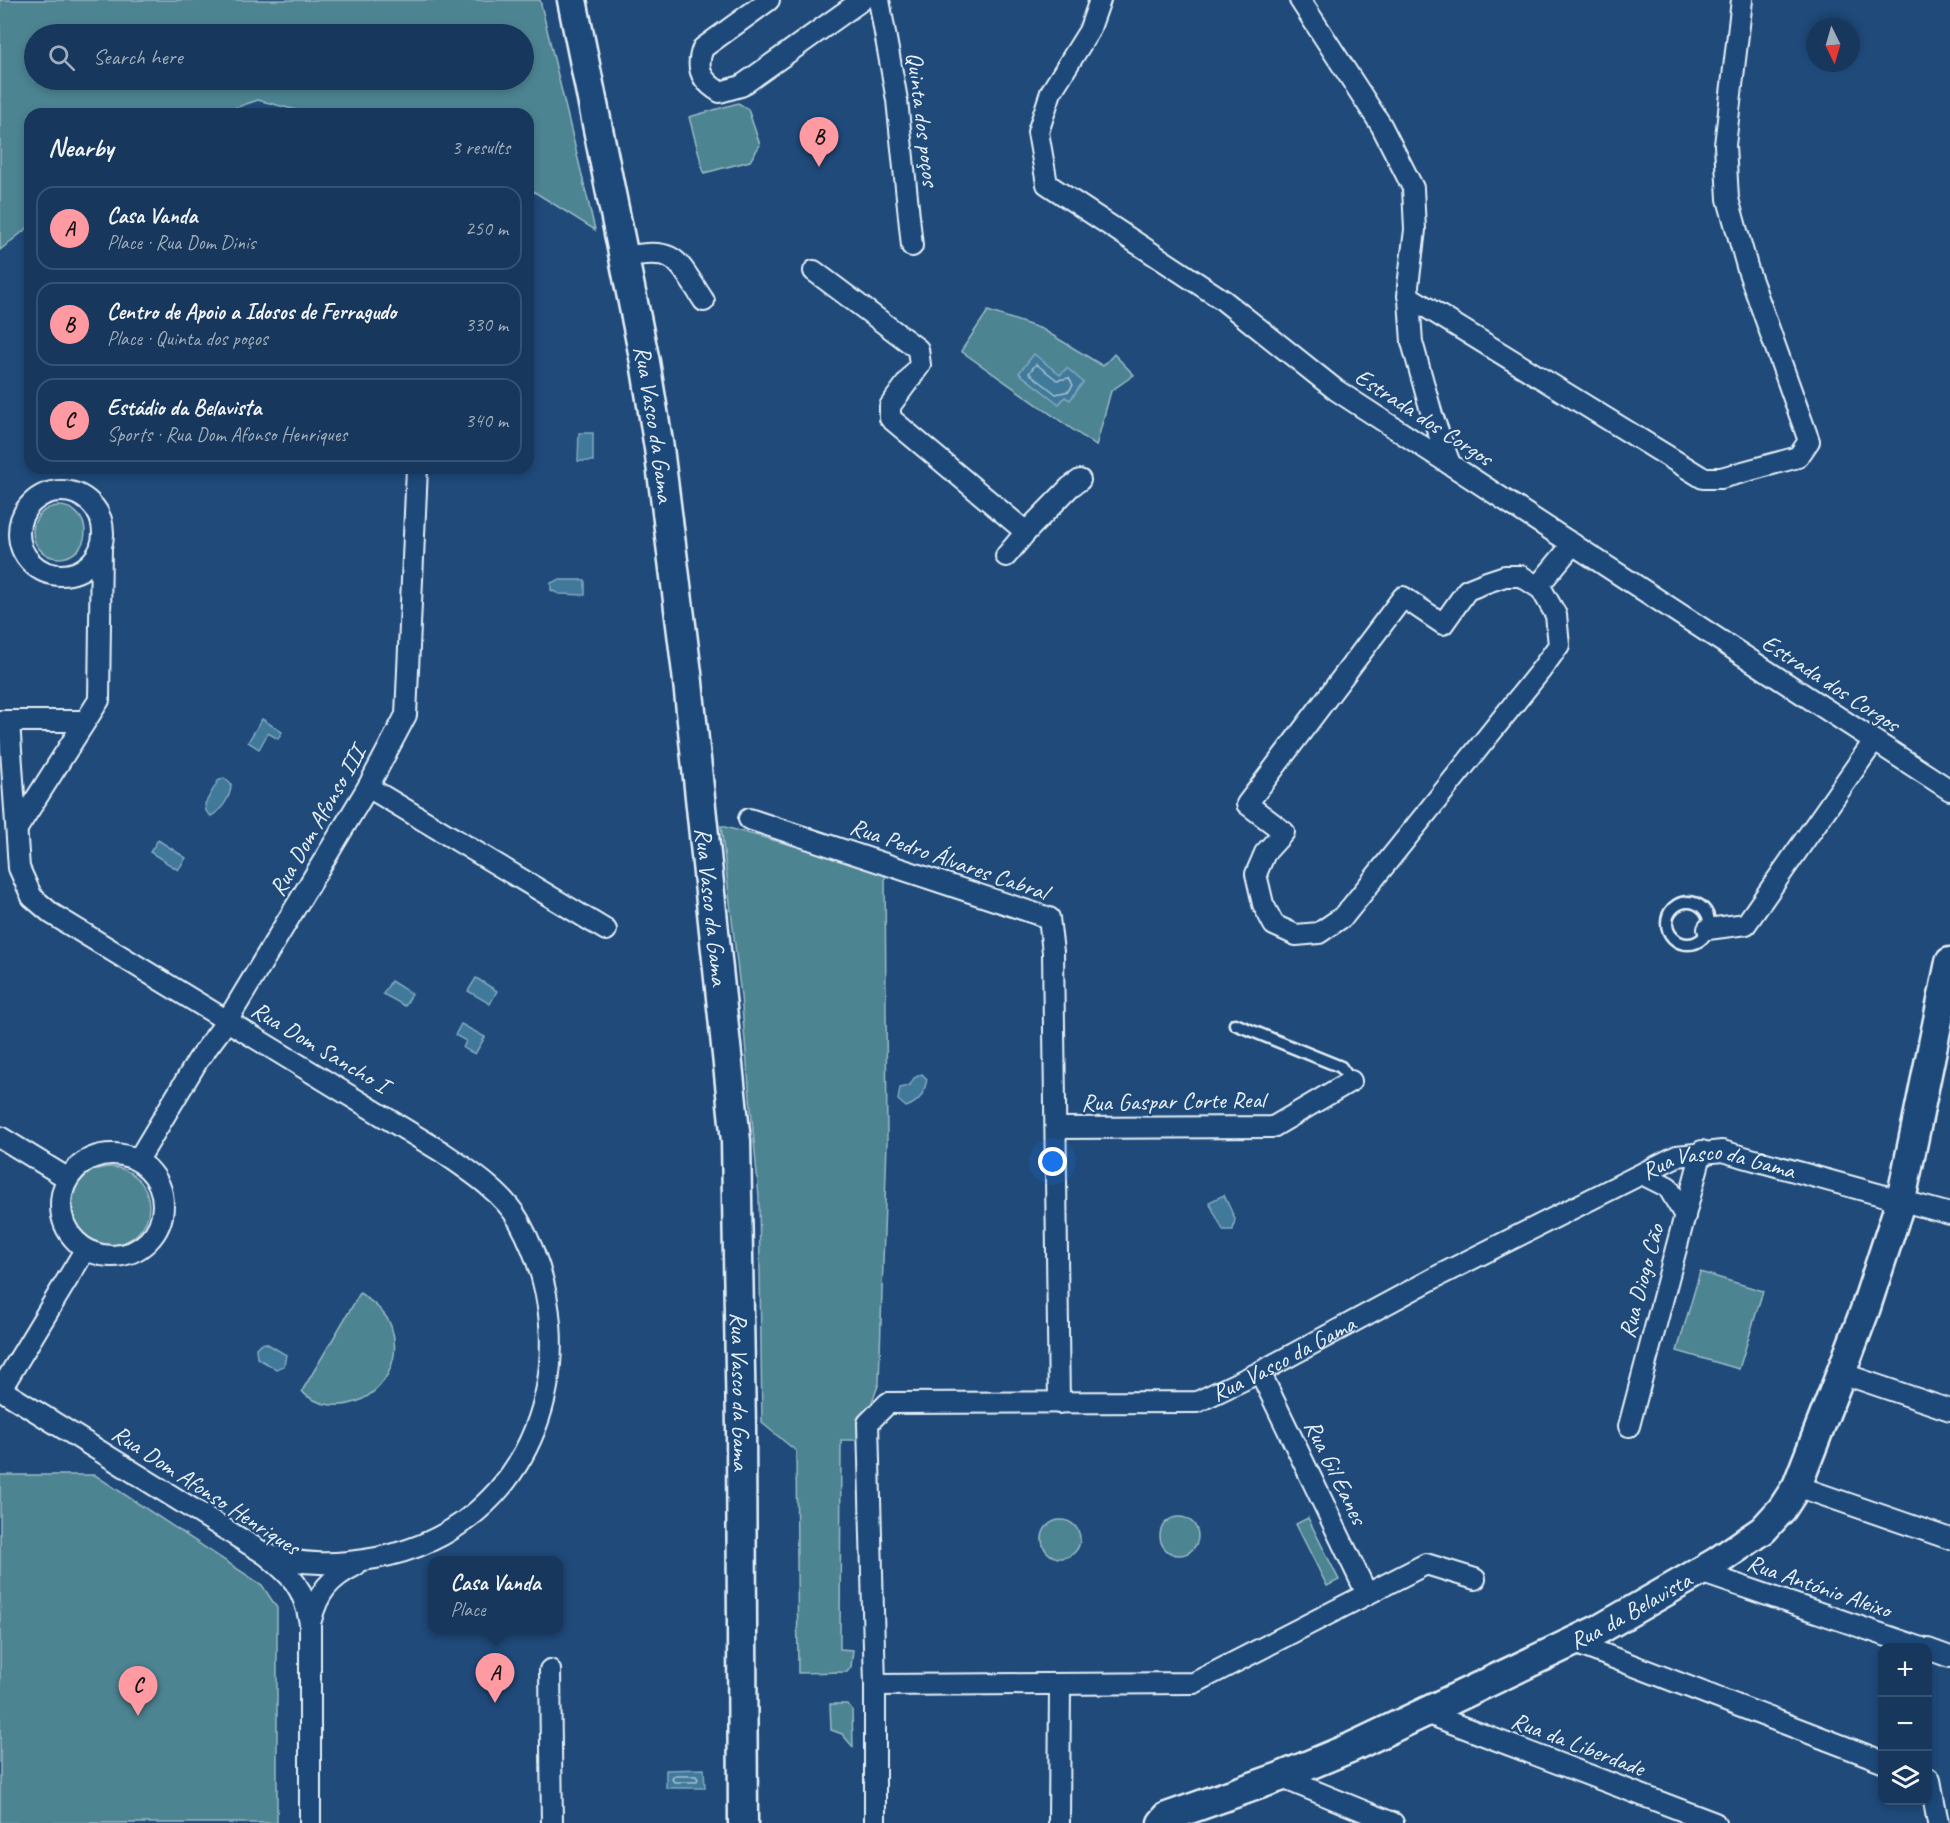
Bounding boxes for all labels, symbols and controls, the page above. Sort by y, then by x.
north arrow [1806,18,1860,72]
search box [24,24,534,90]
icon: search [45,41,78,74]
text: Search here [93,43,183,71]
street label: Quinta dos poços [900,50,946,190]
pin: B [800,118,838,167]
text: Nearby [48,131,113,164]
text: 3 results [451,135,510,160]
text: Casa Vanda [107,202,197,230]
text: A [64,216,75,241]
text: 250 m [465,216,508,241]
text: Place · Rua Dom Dinis [107,230,255,255]
text: Centro de Apoio a Idosos de Ferragudo [107,298,396,326]
text: B [64,312,75,337]
text: 330 m [465,312,508,337]
text: Place · Quinta dos poços [107,326,268,351]
street label: Rua Vasco da Gama [627,343,681,506]
street label: Estrada dos Corgos [1349,361,1500,474]
text: Estádio da Belavista [107,394,261,422]
text: C [65,408,74,433]
text: 340 m [465,408,508,433]
text: Sports · Rua Dom Afonso Henriques [107,422,347,447]
street label: Estrada dos Corgos [1756,627,1907,740]
street label: Rua Dom Afonso III [262,737,374,901]
street label: Rua Pedro Álvares Cabral [846,811,1056,908]
street label: Rua Vasco da Gama [688,826,735,988]
street label: Rua Dom Sancho I [246,994,399,1102]
street label: Rua Gaspar Corte Real [1081,1084,1269,1118]
street label: Rua Vasco da Gama [1636,1136,1800,1186]
your location [1038,1147,1067,1176]
street label: Rua Diogo Cão [1611,1219,1671,1341]
street label: Rua Vasco da Gama [1206,1308,1362,1408]
street label: Rua Vasco da Gama [724,1312,756,1472]
street label: Rua Gil Eanes [1298,1415,1375,1531]
street label: Rua Dom Afonso Henriques [106,1418,307,1563]
street label: Rua António Aleixo [1743,1547,1897,1625]
popup [428,1556,563,1634]
street label: Rua da Belavista [1565,1564,1698,1656]
text: Casa Vanda [450,1569,541,1597]
text: Place [450,1597,486,1622]
map controls [1878,1643,1932,1805]
button: + [1878,1643,1932,1697]
pin: A [476,1654,514,1703]
pin: C [118,1666,158,1716]
button: − [1878,1697,1932,1751]
street label: Rua da Liberdade [1507,1705,1651,1784]
button: layers [1878,1751,1932,1805]

